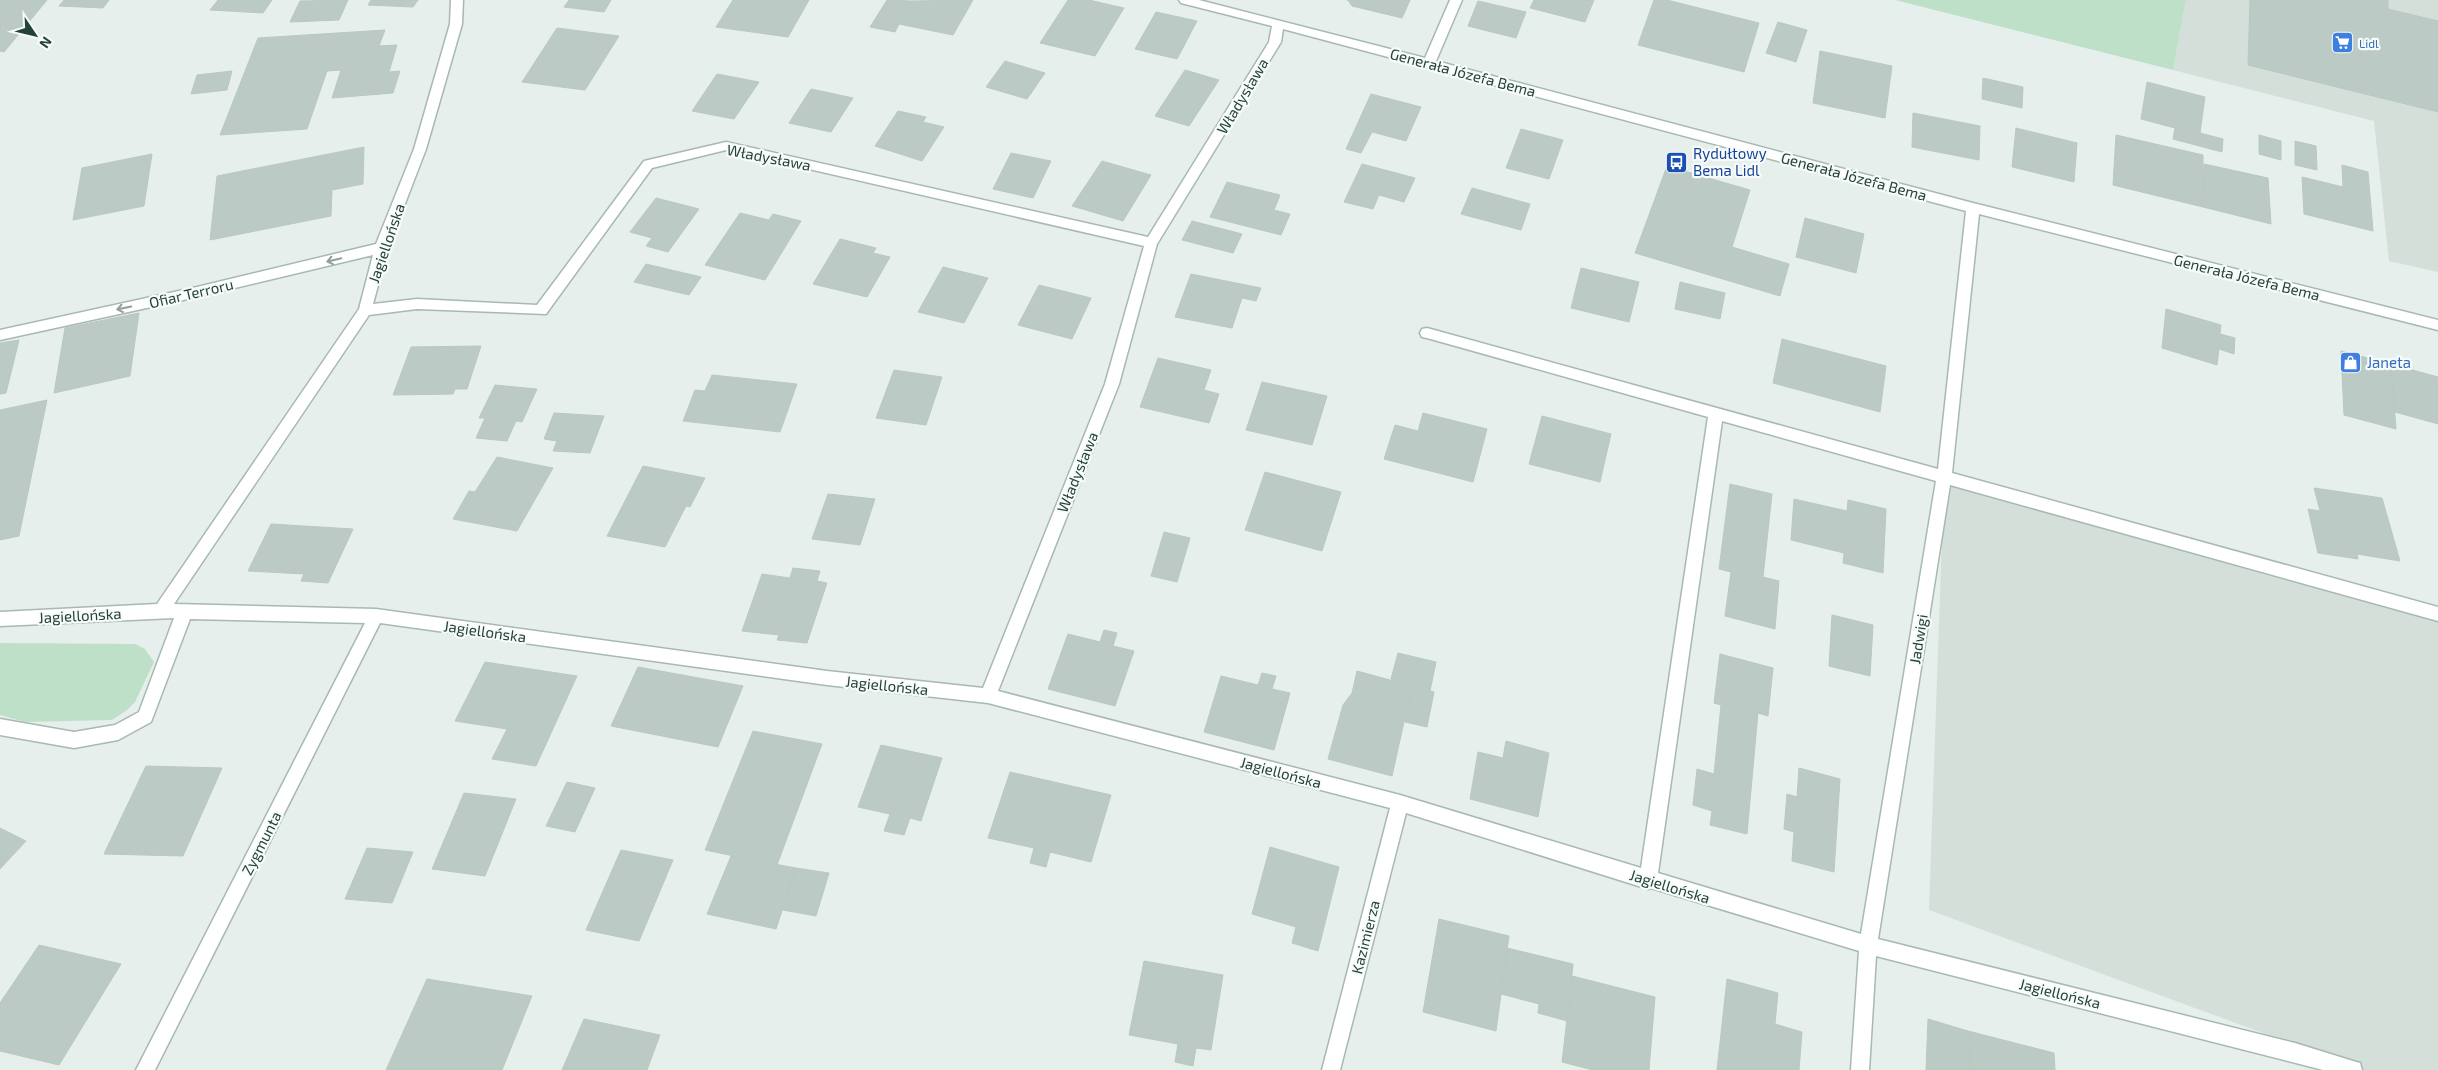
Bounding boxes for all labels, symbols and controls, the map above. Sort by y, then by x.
north arrow [10,10,60,60]
supermarket icon: Lidl [2331,31,2355,55]
text: N [36,34,56,52]
place label: Lidl [2359,36,2379,50]
street label: Generała Józefa Bema [1388,44,1538,100]
street label: Władysława [1212,55,1272,137]
street label: Władysława [725,140,813,174]
place label: Rydułtowy Bema Lidl [1693,144,1767,179]
street label: Generała Józefa Bema [1779,148,1929,204]
bus stop icon: Rydułtowy Bema Lidl [1665,150,1689,174]
street label: Jagiellońska [364,201,408,285]
street label: Generała Józefa Bema [2172,250,2322,304]
one-way arrow [326,256,342,265]
street label: Ofiar Terroru [147,275,235,311]
one-way arrow [117,304,133,313]
shop icon: Janeta [2339,350,2363,374]
place label: Janeta [2367,353,2411,371]
street label: Władysława [1053,429,1101,515]
street label: Jagiellońska [38,604,122,626]
street label: Jadwigi [1905,613,1931,665]
street label: Jagiellońska [443,616,527,646]
street label: Jagiellońska [845,672,929,698]
street label: Jagiellońska [1239,753,1323,791]
street label: Zygmunta [237,808,285,878]
street label: Jagiellońska [1628,865,1712,907]
street label: Kazimierza [1347,898,1383,976]
street label: Jagiellońska [2017,974,2103,1012]

